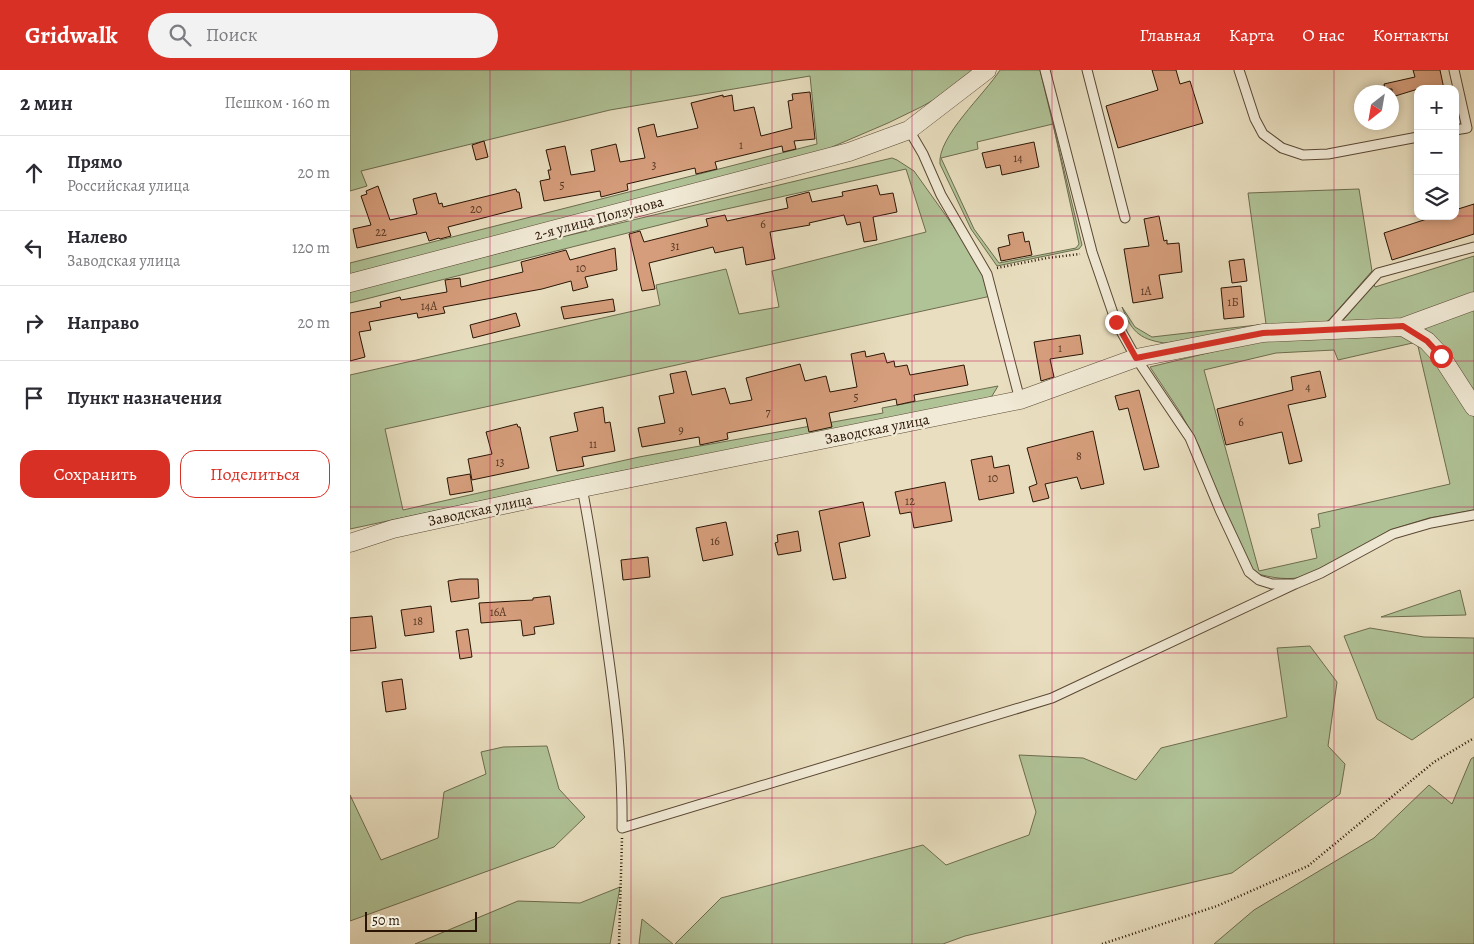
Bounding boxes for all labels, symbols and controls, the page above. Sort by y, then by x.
search box [148,13,498,58]
text: Gridwalk [25,19,118,51]
icon: search [166,21,194,49]
text: Поиск [206,22,258,48]
text: Главная [1140,23,1201,47]
text: Карта [1229,23,1274,47]
text: О нас [1302,23,1345,47]
text: Контакты [1373,23,1449,47]
north arrow [1354,85,1399,130]
map controls [1414,85,1459,220]
button: + [1414,85,1459,130]
text: 2 мин [20,89,73,117]
text: Пешком · 160 m [224,92,330,114]
button: − [1414,130,1459,175]
house number: 1 [739,137,743,153]
text: Прямо [67,149,122,175]
house number: 14 [1013,150,1023,166]
house number: 3 [652,157,657,173]
icon: ahead [20,159,48,187]
text: 20 m [297,162,330,184]
text: Российская улица [67,175,190,197]
button: layers [1414,175,1459,220]
house number: 5 [559,177,565,193]
street label: 2-я улица Ползунова [532,191,666,245]
house number: 20 [470,201,482,217]
house number: 6 [760,216,766,232]
text: Налево [67,224,127,250]
house number: 22 [375,224,387,240]
icon: left [20,234,48,262]
text: 120 m [292,237,330,259]
house number: 31 [670,238,680,254]
text: Заводская улица [67,250,180,272]
house number: 10 [576,260,586,276]
house number: 1А [1140,283,1153,299]
house number: 1Б [1227,294,1239,310]
house number: 14А [421,298,438,314]
icon: right [20,309,48,337]
text: Направо [67,310,139,336]
route end [1105,311,1128,334]
text: 20 m [297,312,330,334]
house number: 1 [1058,340,1062,356]
route start [1430,345,1453,368]
house number: 4 [1305,379,1311,395]
icon: arrive [20,384,48,412]
text: Пункт назначения [67,385,222,411]
house number: 5 [853,389,859,405]
house number: 7 [765,404,771,420]
street label: Заводская улица [823,409,931,449]
house number: 6 [1238,414,1244,430]
house number: 9 [678,422,684,438]
house number: 11 [589,436,597,452]
house number: 8 [1076,448,1082,464]
button: Сохранить [20,450,170,498]
button: Поделиться [180,450,330,498]
house number: 13 [495,454,505,470]
house number: 10 [988,470,998,486]
street label: Заводская улица [426,489,534,531]
house number: 12 [905,493,915,509]
house number: 16 [710,533,720,549]
house number: 16А [490,604,507,620]
house number: 18 [413,613,423,629]
scale bar [365,909,478,932]
text: 50 m [372,911,400,930]

